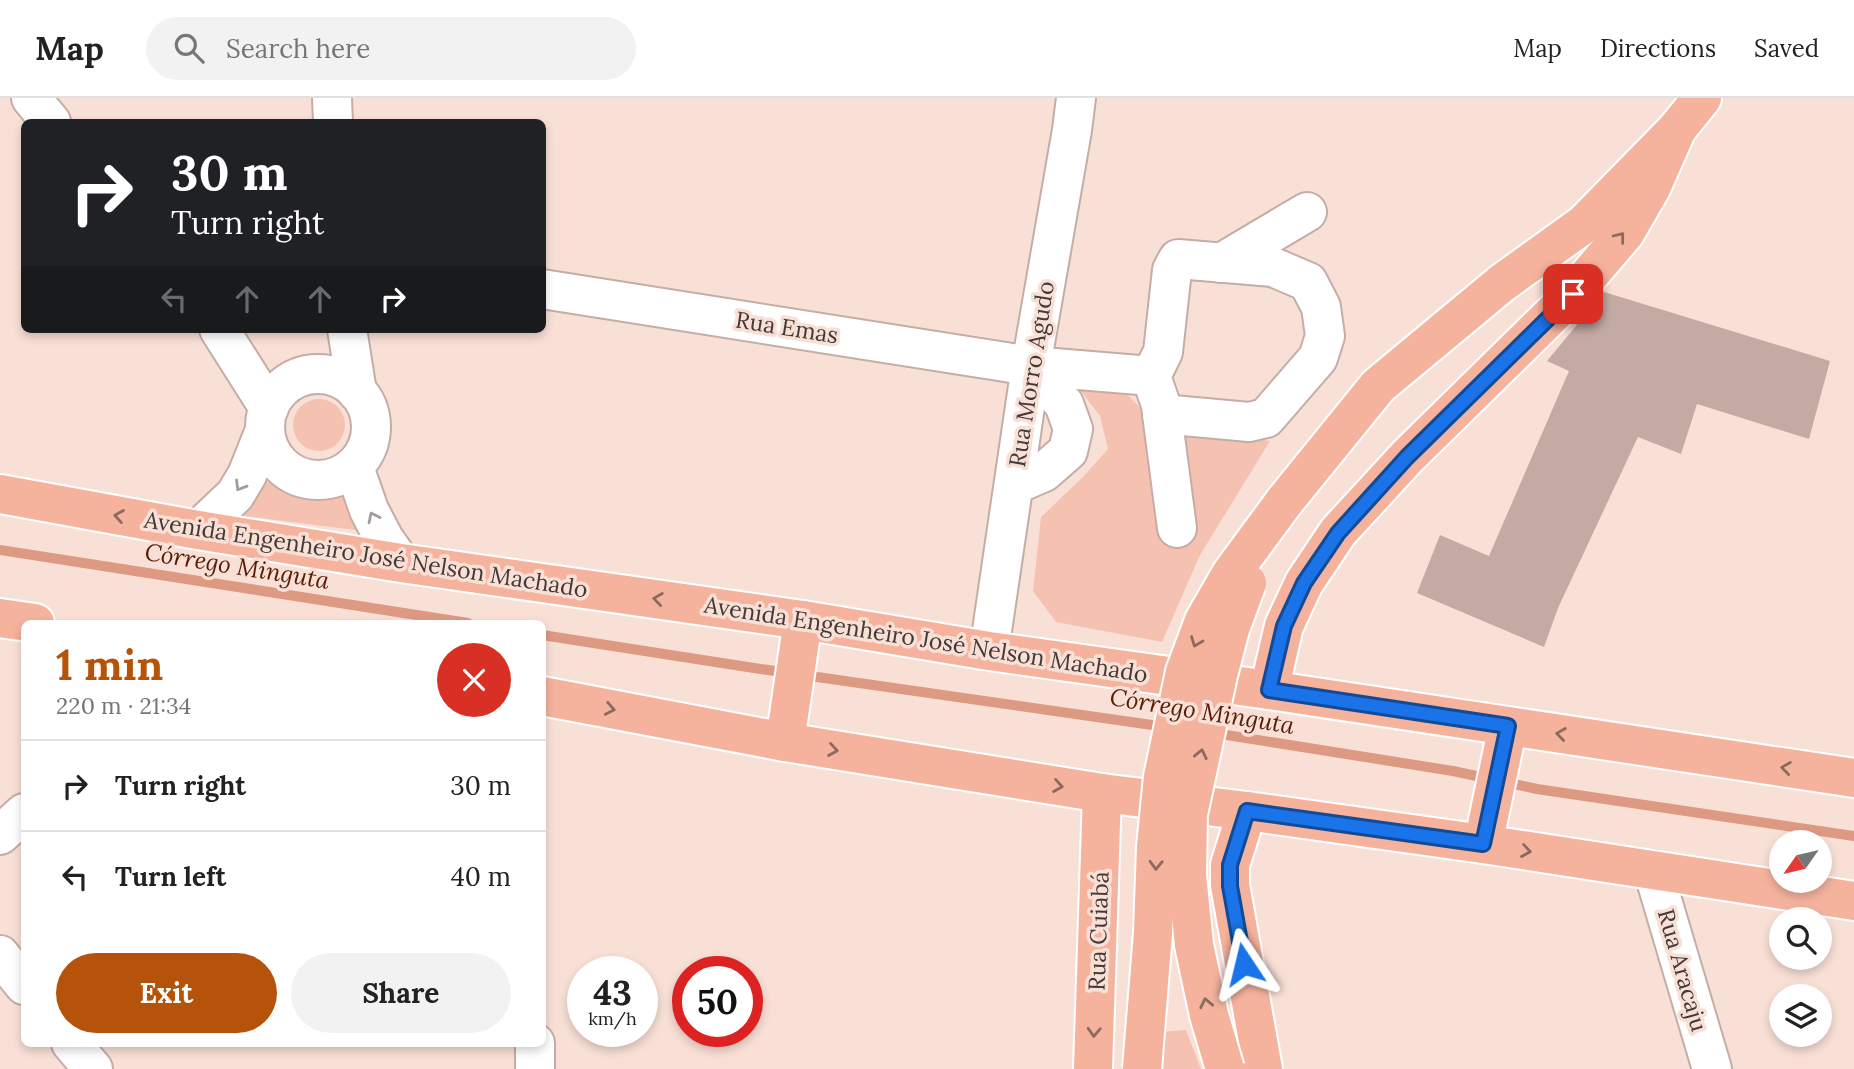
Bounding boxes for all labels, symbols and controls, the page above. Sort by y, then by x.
search box [146,17,636,80]
text: Map [35,27,104,69]
icon: search [170,29,208,67]
text: Search here [226,32,370,65]
text: Map [1513,33,1562,64]
text: Directions [1600,33,1716,64]
text: Saved [1754,33,1819,64]
text: 30 m [171,141,288,203]
icon: right [56,147,147,238]
text: Turn right [171,202,324,243]
one-way arrow [1612,232,1625,245]
pin [1543,264,1603,324]
icon: arrive [1554,275,1592,313]
street label: Rua Morro Agudo [1002,279,1060,469]
icon: left [155,280,193,318]
icon: ahead [228,280,266,318]
icon: ahead [301,280,339,318]
icon: right [374,280,412,318]
street label: Rua Emas [734,305,840,349]
one-way arrow [235,478,248,491]
street label: Avenida Engenheiro José Nelson Machado [141,504,590,603]
one-way arrow [113,509,125,524]
one-way arrow [368,512,382,524]
water label: Córrego Minguta [143,536,332,596]
street label: Avenida Engenheiro José Nelson Machado [701,589,1150,688]
one-way arrow [652,592,664,607]
one-way arrow [1191,636,1205,648]
text: 1 min [56,638,163,692]
button: close [437,643,511,717]
water label: Córrego Minguta [1108,681,1297,741]
text: 220 m · 21:34 [56,691,191,720]
one-way arrow [604,701,616,716]
one-way arrow [1556,727,1567,742]
one-way arrow [827,742,839,757]
one-way arrow [1193,748,1208,760]
one-way arrow [1781,761,1792,776]
icon: right [56,767,94,805]
text: Turn right [115,769,246,802]
text: 30 m [450,769,511,802]
one-way arrow [1052,778,1064,793]
north arrow [1769,830,1832,892]
map controls [1769,830,1832,1047]
one-way arrow [1520,843,1532,858]
icon: left [56,858,94,896]
text: Turn left [115,860,226,893]
text: 40 m [451,860,511,893]
one-way arrow [1148,860,1163,871]
street label: Rua Cuiabá [1081,871,1115,991]
street label: Rua Aracaju [1652,905,1714,1035]
button: search [1769,907,1832,970]
position arrow [1207,927,1281,1001]
button: Exit [56,953,277,1033]
button: Share [291,953,511,1033]
speed limit sign: 50 [672,956,763,1047]
text: 43 [593,970,632,1015]
button: layers [1769,984,1832,1047]
one-way arrow [1200,997,1215,1009]
text: km/h [588,1007,637,1030]
one-way arrow [1086,1027,1101,1038]

